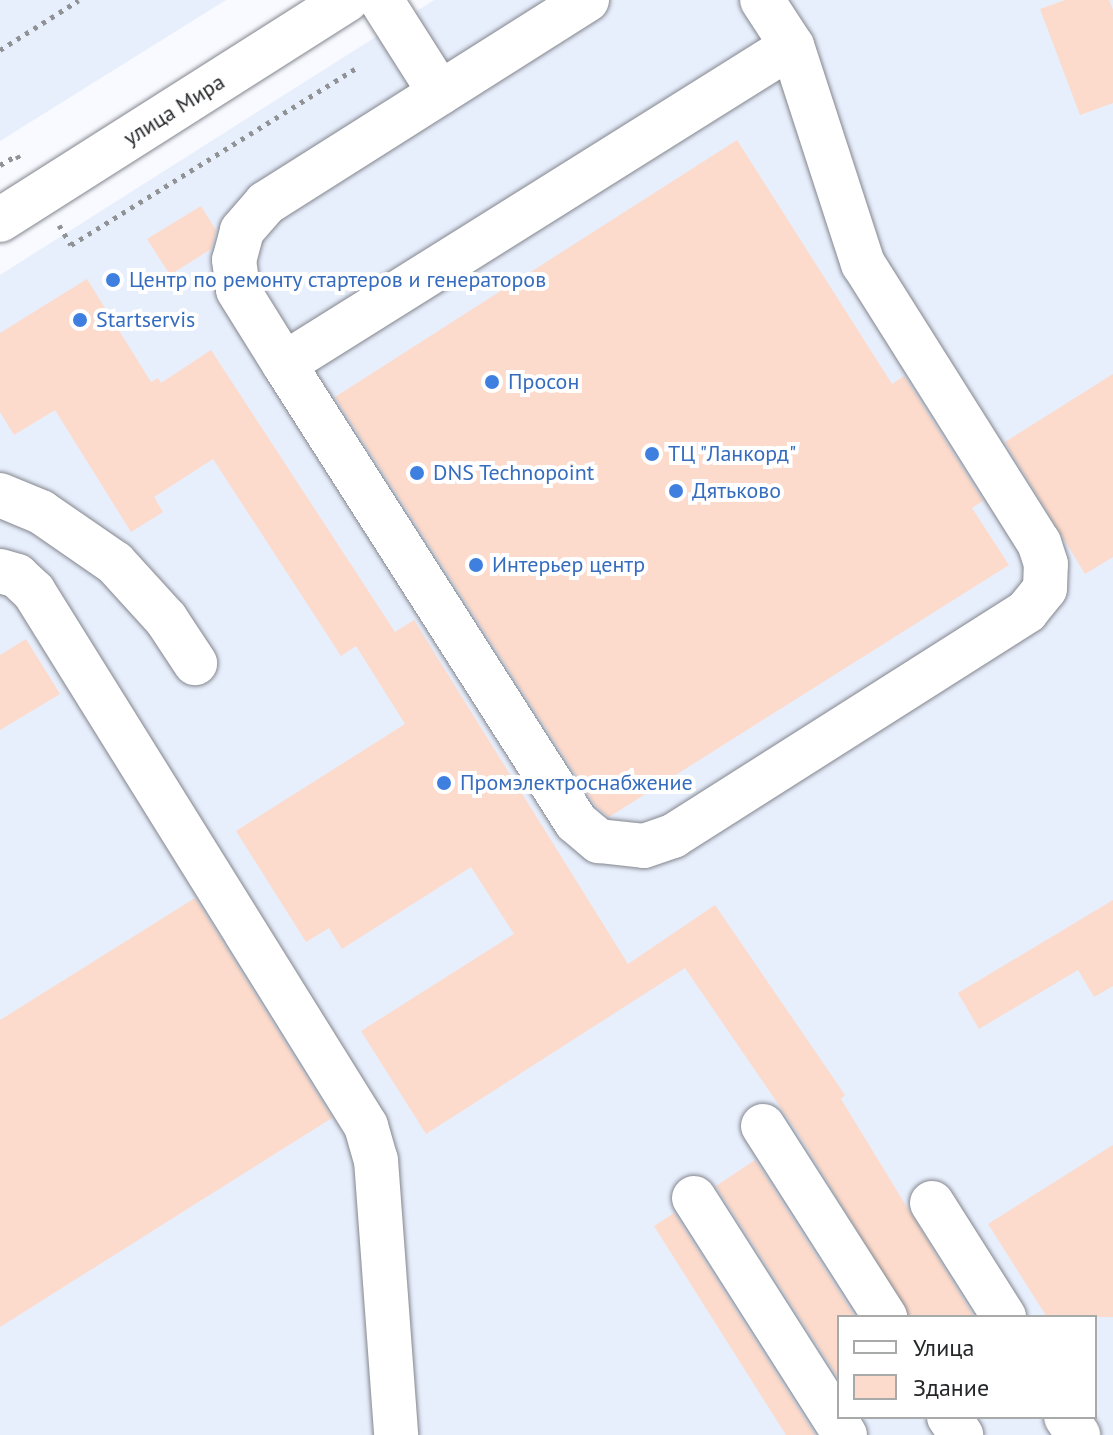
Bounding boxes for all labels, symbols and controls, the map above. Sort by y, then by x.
street label: улица Мира [119,69,229,151]
place label: Центр по ремонту стартеров и генераторов [129,267,547,293]
marker: Центр по ремонту стартеров и генераторов [104,271,122,289]
place label: Startservis [96,307,195,333]
marker: Startservis [71,311,89,329]
place label: Просон [508,369,579,395]
marker: Просон [483,373,501,391]
place label: ТЦ "Ланкорд" [668,441,798,467]
marker: ТЦ "Ланкорд" [643,445,661,463]
place label: DNS Technopoint [433,460,595,486]
marker: DNS Technopoint [408,464,426,482]
place label: Дятьково [692,478,781,504]
marker: Дятьково [667,482,685,500]
place label: Интерьер центр [492,552,645,578]
marker: Интерьер центр [467,556,485,574]
place label: Промэлектроснабжение [460,770,693,796]
marker: Промэлектроснабжение [435,774,453,792]
legend [837,1315,1097,1419]
text: Улица [913,1332,974,1363]
text: Здание [913,1372,989,1403]

